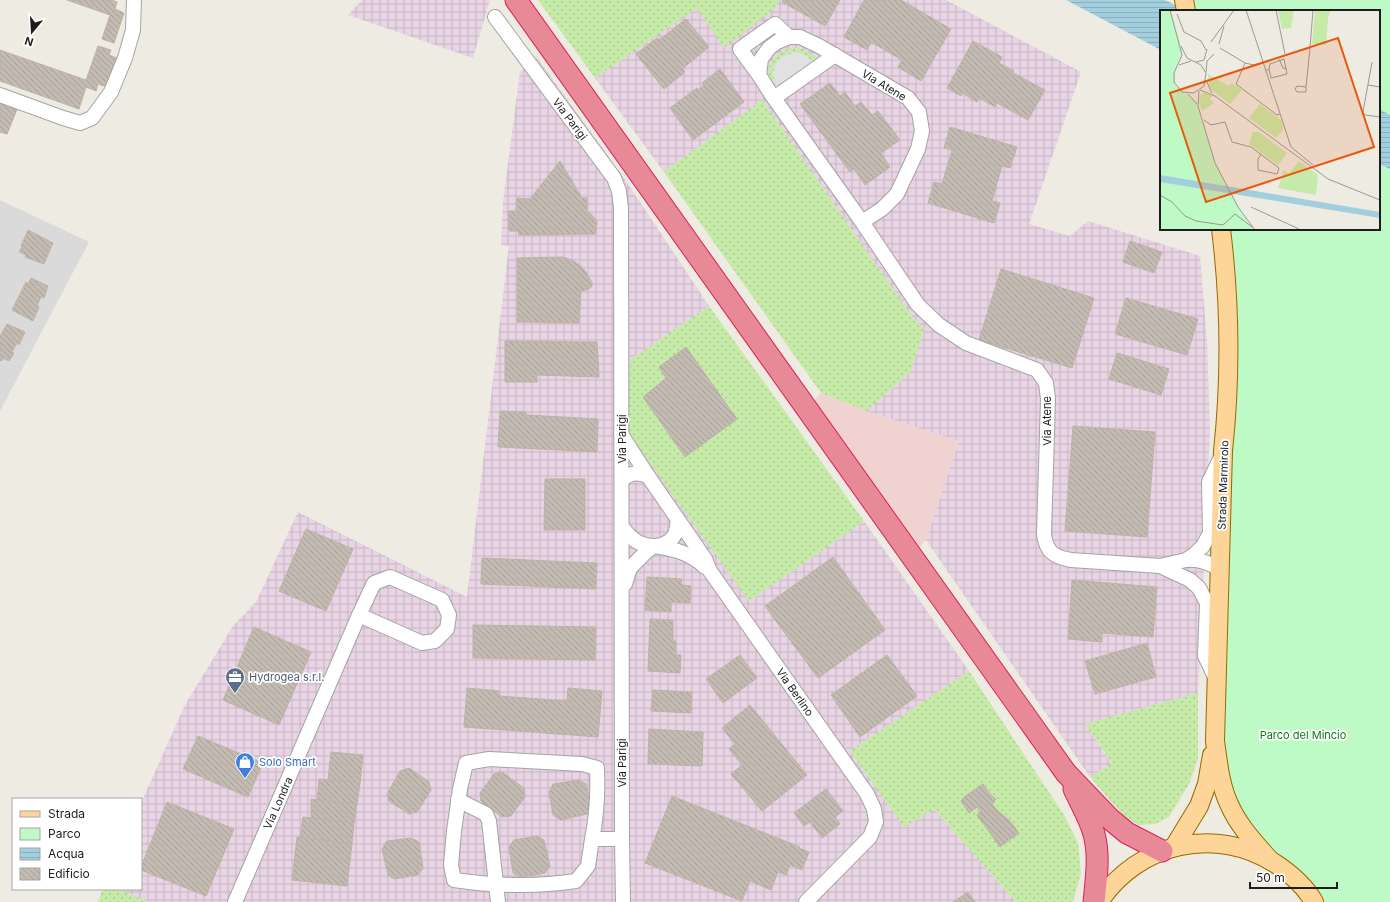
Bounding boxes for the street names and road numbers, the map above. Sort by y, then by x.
street label: Via Atene [859,66,909,104]
street label: Via Parigi [550,95,590,143]
street label: Via Atene [1040,396,1054,446]
street label: Via Parigi [615,414,629,464]
street label: Strada Marmirolo [1214,440,1232,530]
street label: Via Berlino [773,665,817,719]
street label: Via Parigi [615,738,629,788]
street label: Via Londra [260,775,296,831]

